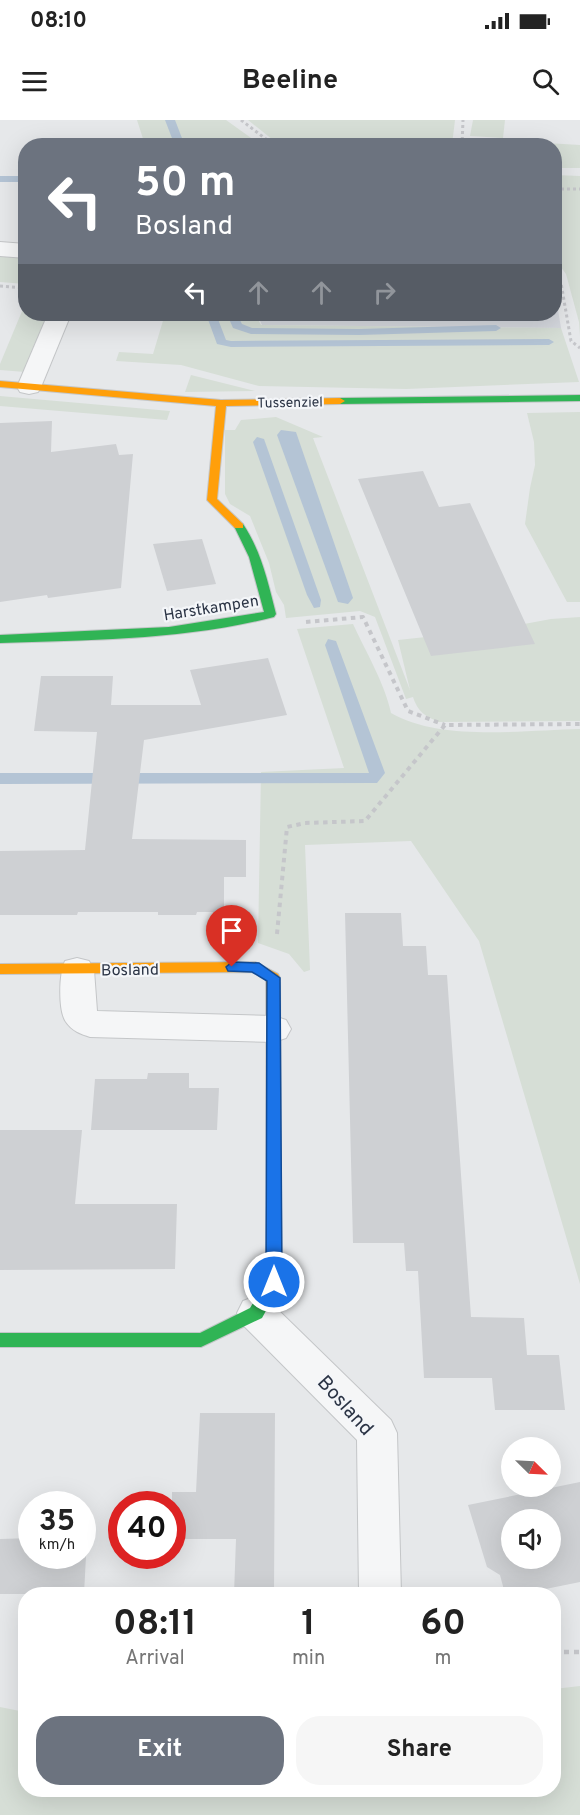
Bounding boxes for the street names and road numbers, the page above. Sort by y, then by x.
street label: Tussenziel [257,394,323,413]
street label: Harstkampen [162,592,260,626]
street label: Bosland [101,960,159,982]
street label: Bosland [311,1371,378,1442]

